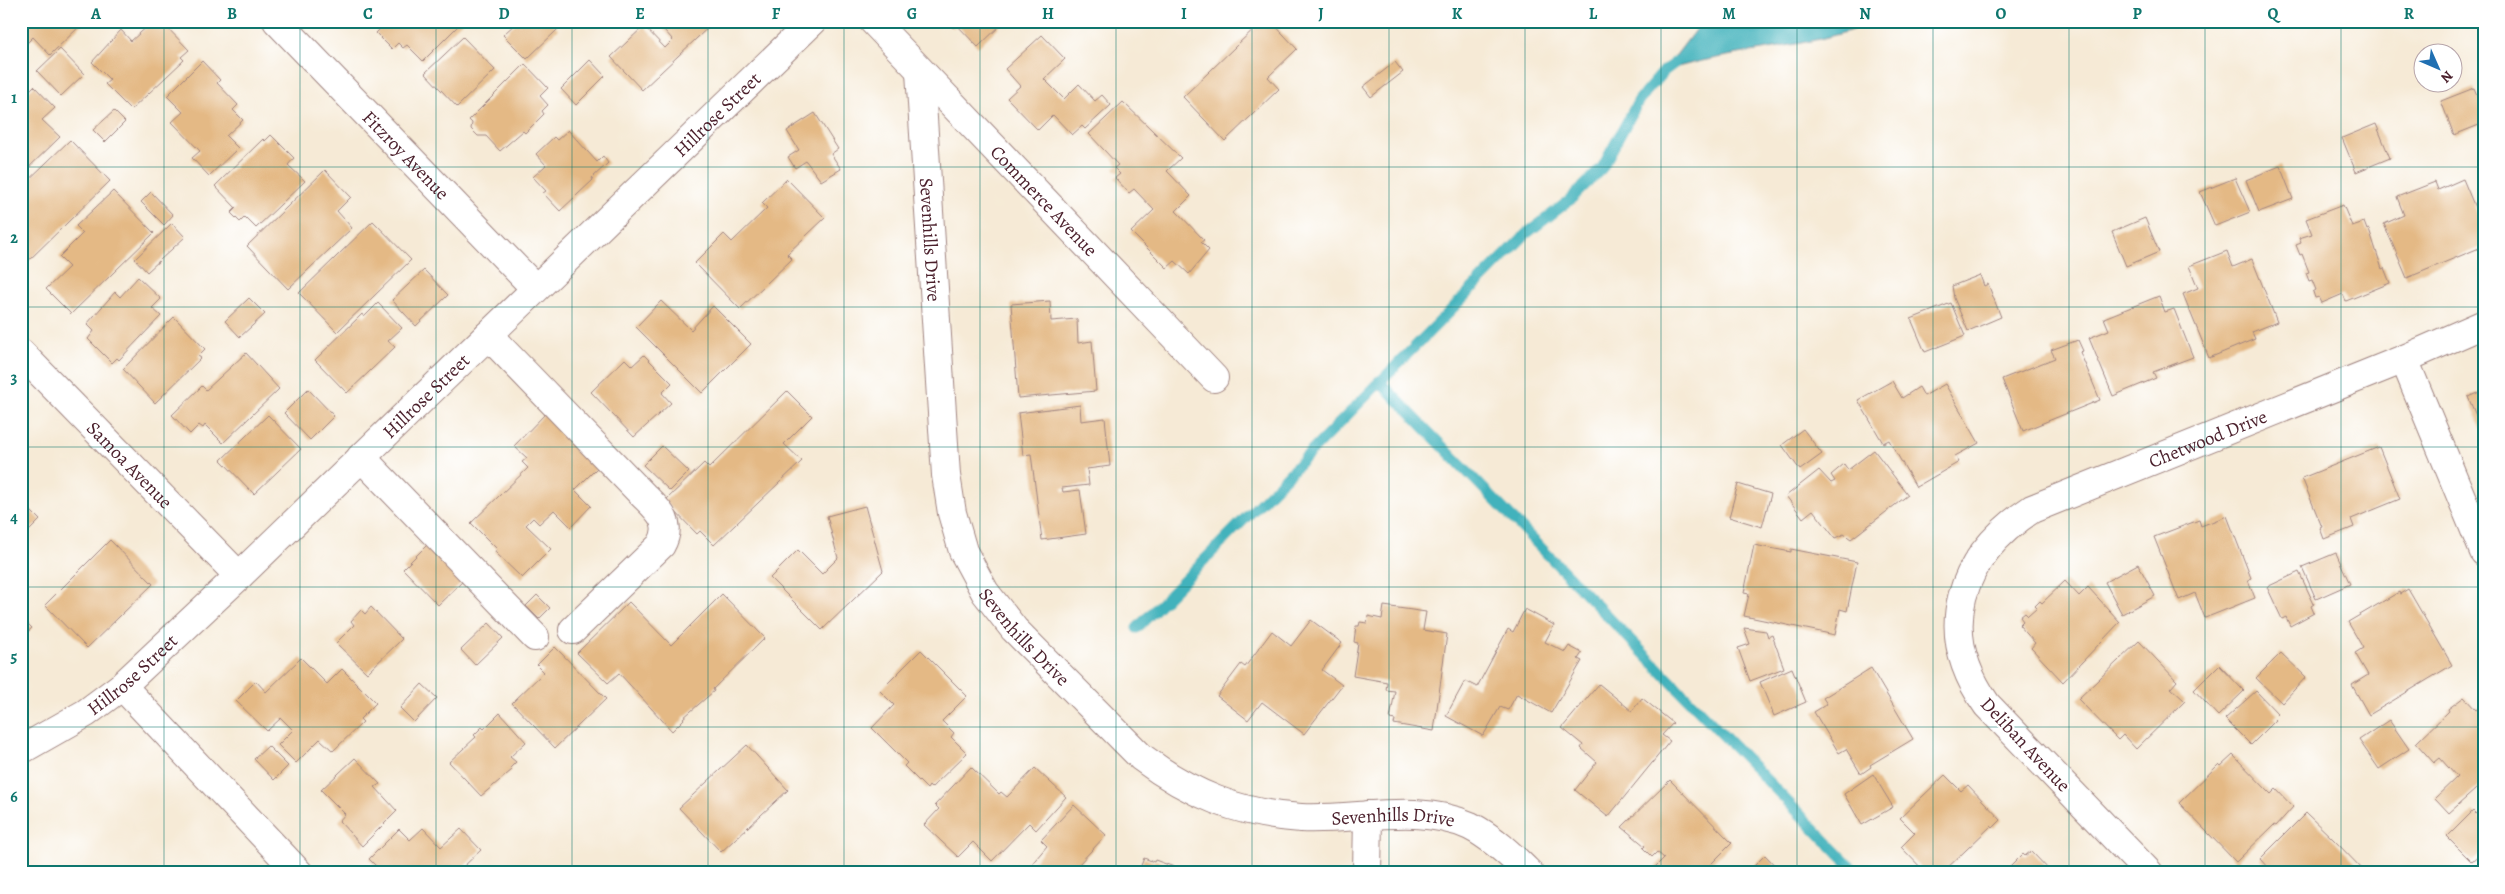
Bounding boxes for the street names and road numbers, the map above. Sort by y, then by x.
street label: Hillrose Street [668,66,767,163]
street label: Fitzroy Avenue [356,105,455,206]
street label: Commerce Avenue [984,140,1103,262]
street label: Sevenhills Drive [913,177,947,303]
street label: Hillrose Street [377,348,476,445]
street label: Chetwood Drive [2145,404,2271,475]
street label: Samoa Avenue [81,416,178,515]
street label: Sevenhills Drive [972,583,1075,692]
street label: Hillrose Street [82,628,183,722]
street label: Deliban Avenue [1974,692,2076,798]
street label: Sevenhills Drive [1331,802,1458,834]

